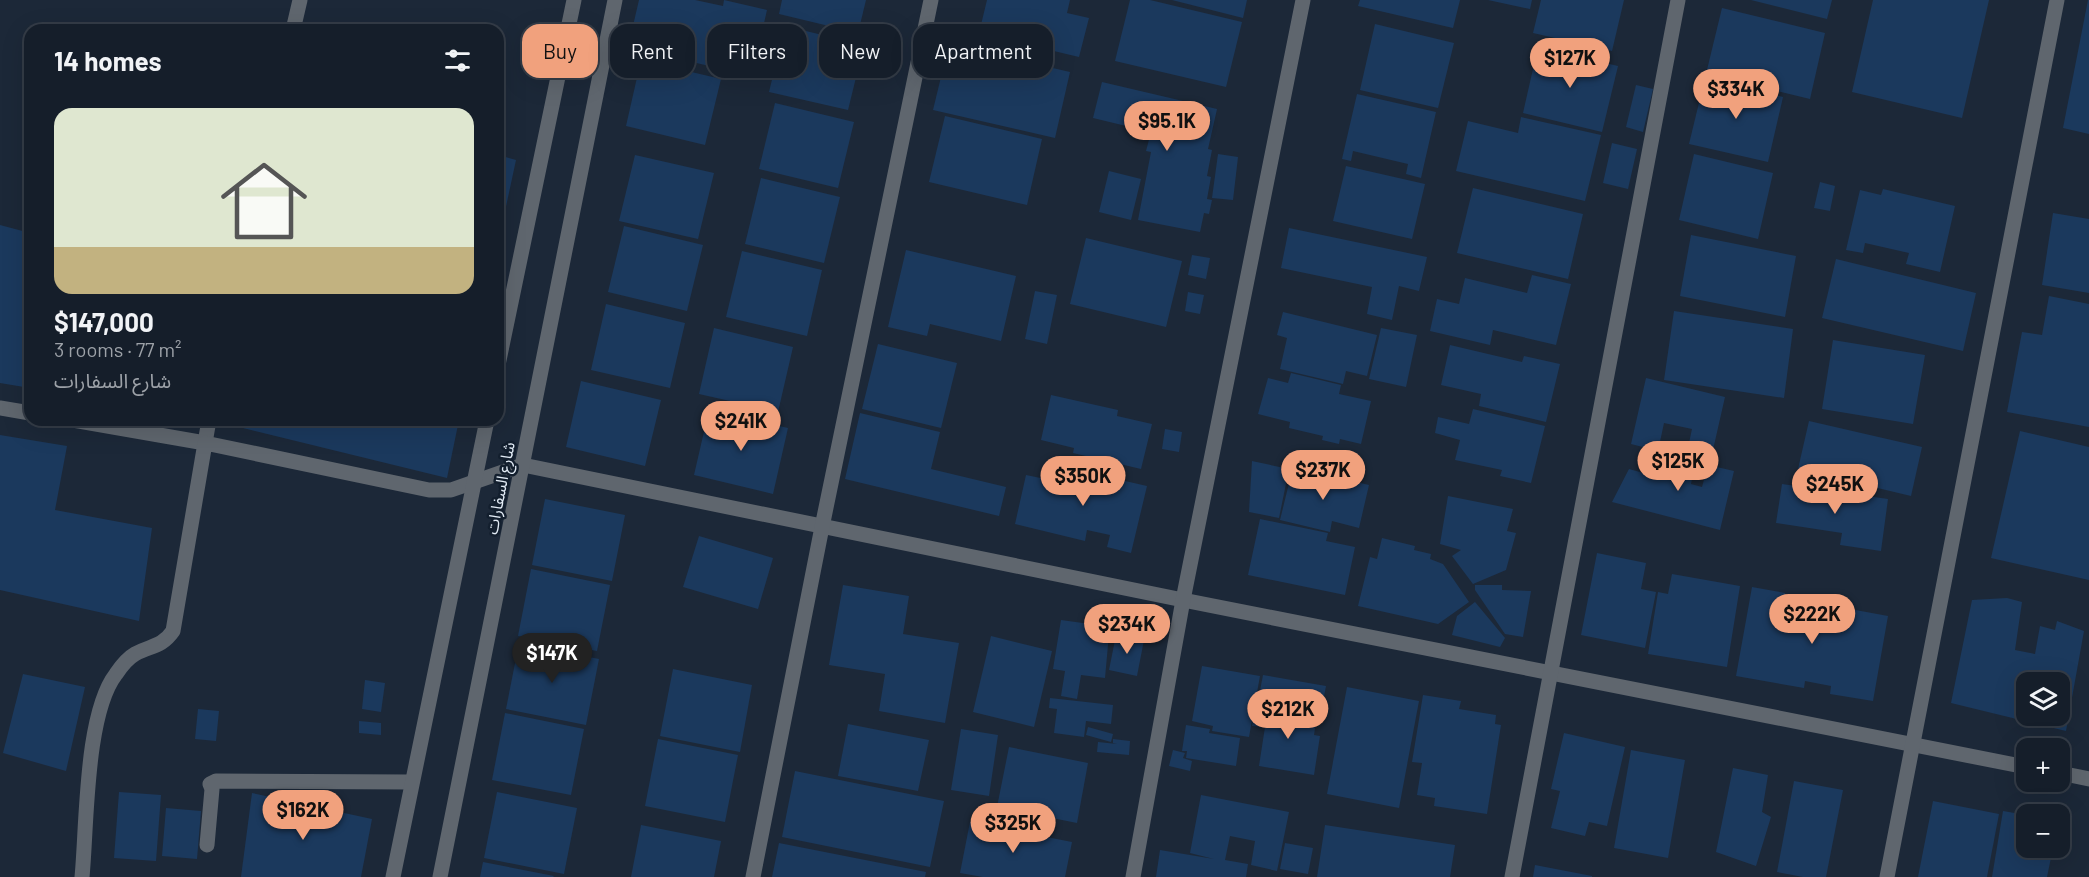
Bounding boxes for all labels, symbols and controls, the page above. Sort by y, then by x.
chip: Buy [522,24,598,78]
chip: Rent [610,24,695,78]
chip: Filters [707,24,807,78]
chip: New [819,24,901,78]
chip: Apartment [913,24,1053,78]
pin: $127K [1528,38,1612,89]
icon: filters [441,44,474,77]
text: 14 homes [54,45,161,76]
text: $127K [1544,45,1596,69]
pin: $334K [1694,69,1778,120]
text: $334K [1707,76,1765,100]
pin: $95.1K [1118,101,1216,152]
text: $95.1K [1138,108,1196,132]
icon: home [210,147,318,255]
text: $147,000 [54,306,154,337]
text: 3 rooms · 77 m² [54,337,182,361]
text: شارع السفارات [54,368,171,392]
pin: $241K [699,401,783,452]
text: $241K [715,408,767,432]
street label: شارع السفارات [481,440,522,536]
pin: $125K [1636,441,1720,492]
text: $125K [1651,448,1705,472]
pin: $237K [1281,450,1365,501]
pin: $350K [1041,456,1125,507]
text: $237K [1295,457,1351,481]
text: $350K [1055,463,1111,487]
pin: $245K [1793,464,1877,515]
text: $245K [1806,471,1864,495]
pin: $222K [1770,594,1854,645]
text: $222K [1783,601,1841,625]
pin: $234K [1085,604,1169,655]
text: $234K [1098,611,1156,635]
pin: $147K [510,633,594,684]
text: $147K [526,640,578,664]
map controls [2016,672,2070,858]
button: layers [2016,672,2070,726]
pin: $212K [1246,689,1330,740]
text: $212K [1261,696,1315,720]
button: + [2016,738,2070,792]
pin: $162K [261,790,345,841]
text: $162K [277,797,329,821]
pin: $325K [971,803,1055,854]
button: − [2016,804,2070,858]
text: $325K [985,810,1041,834]

